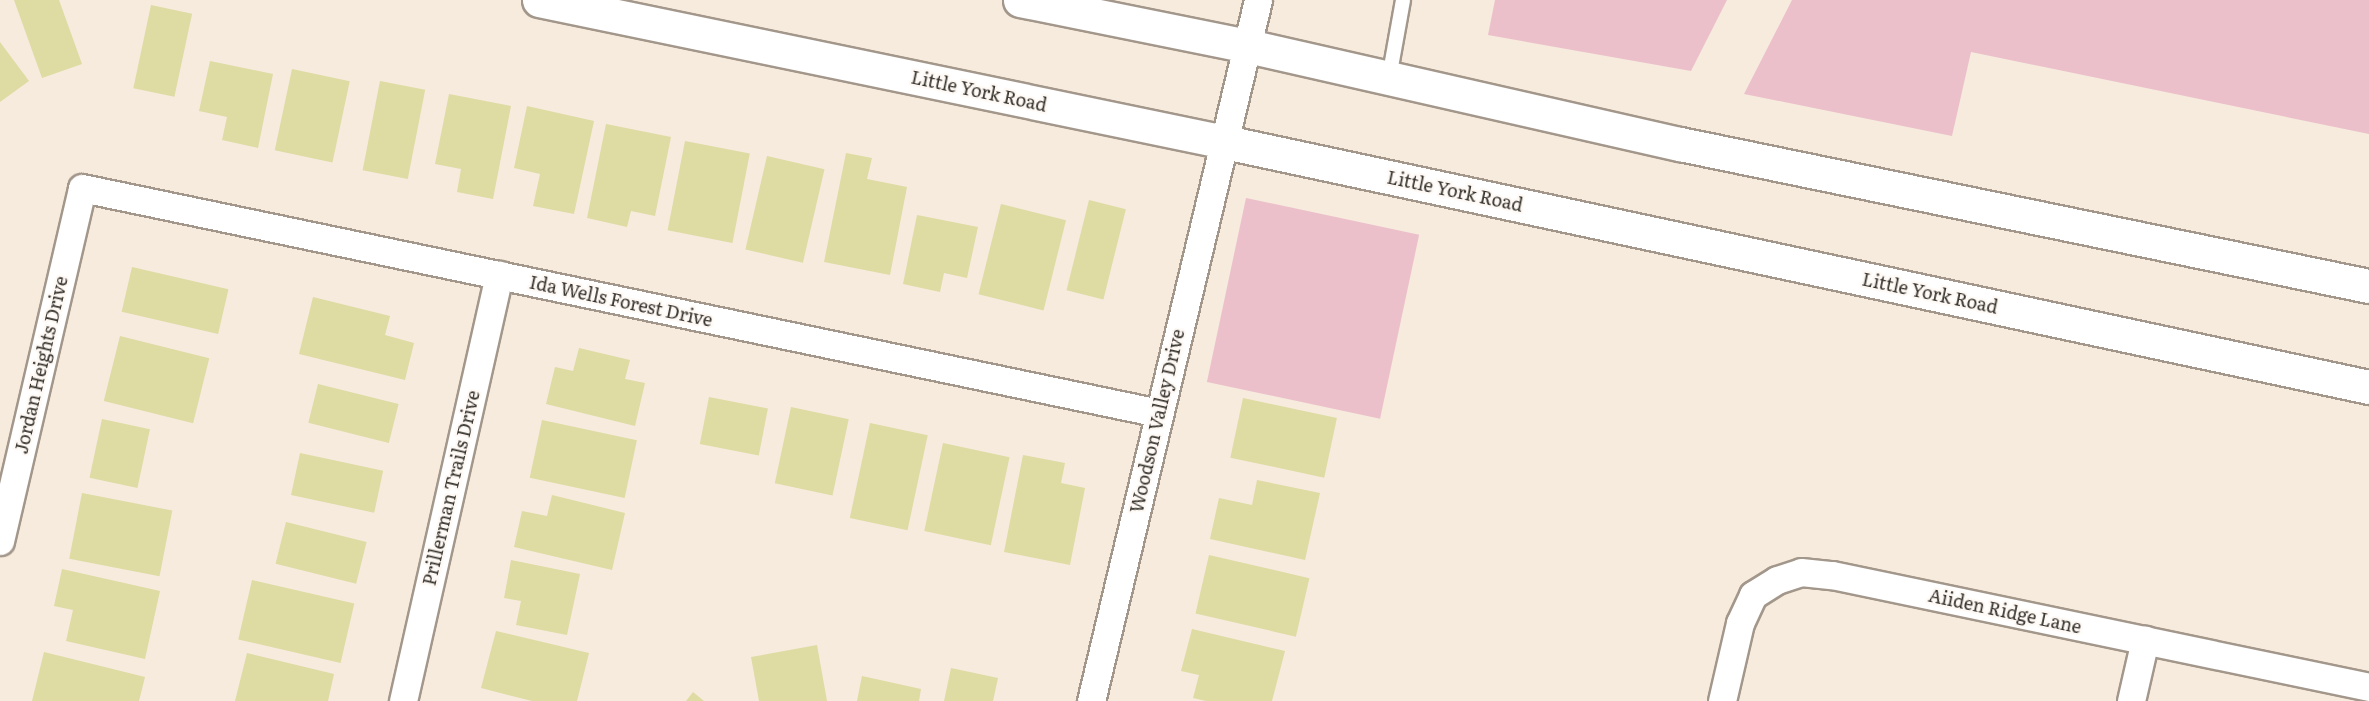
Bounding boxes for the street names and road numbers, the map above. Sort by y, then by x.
street label: Little York Road [909,66,1049,116]
street label: Little York Road [1385,166,1525,216]
street label: Little York Road [1860,268,2000,318]
street label: Ida Wells Forest Drive [527,271,715,331]
street label: Jordan Heights Drive [10,274,72,456]
street label: Woodson Valley Drive [1125,327,1189,515]
street label: Prillerman Trails Drive [418,388,484,588]
street label: Aiiden Ridge Lane [1927,584,2083,638]

